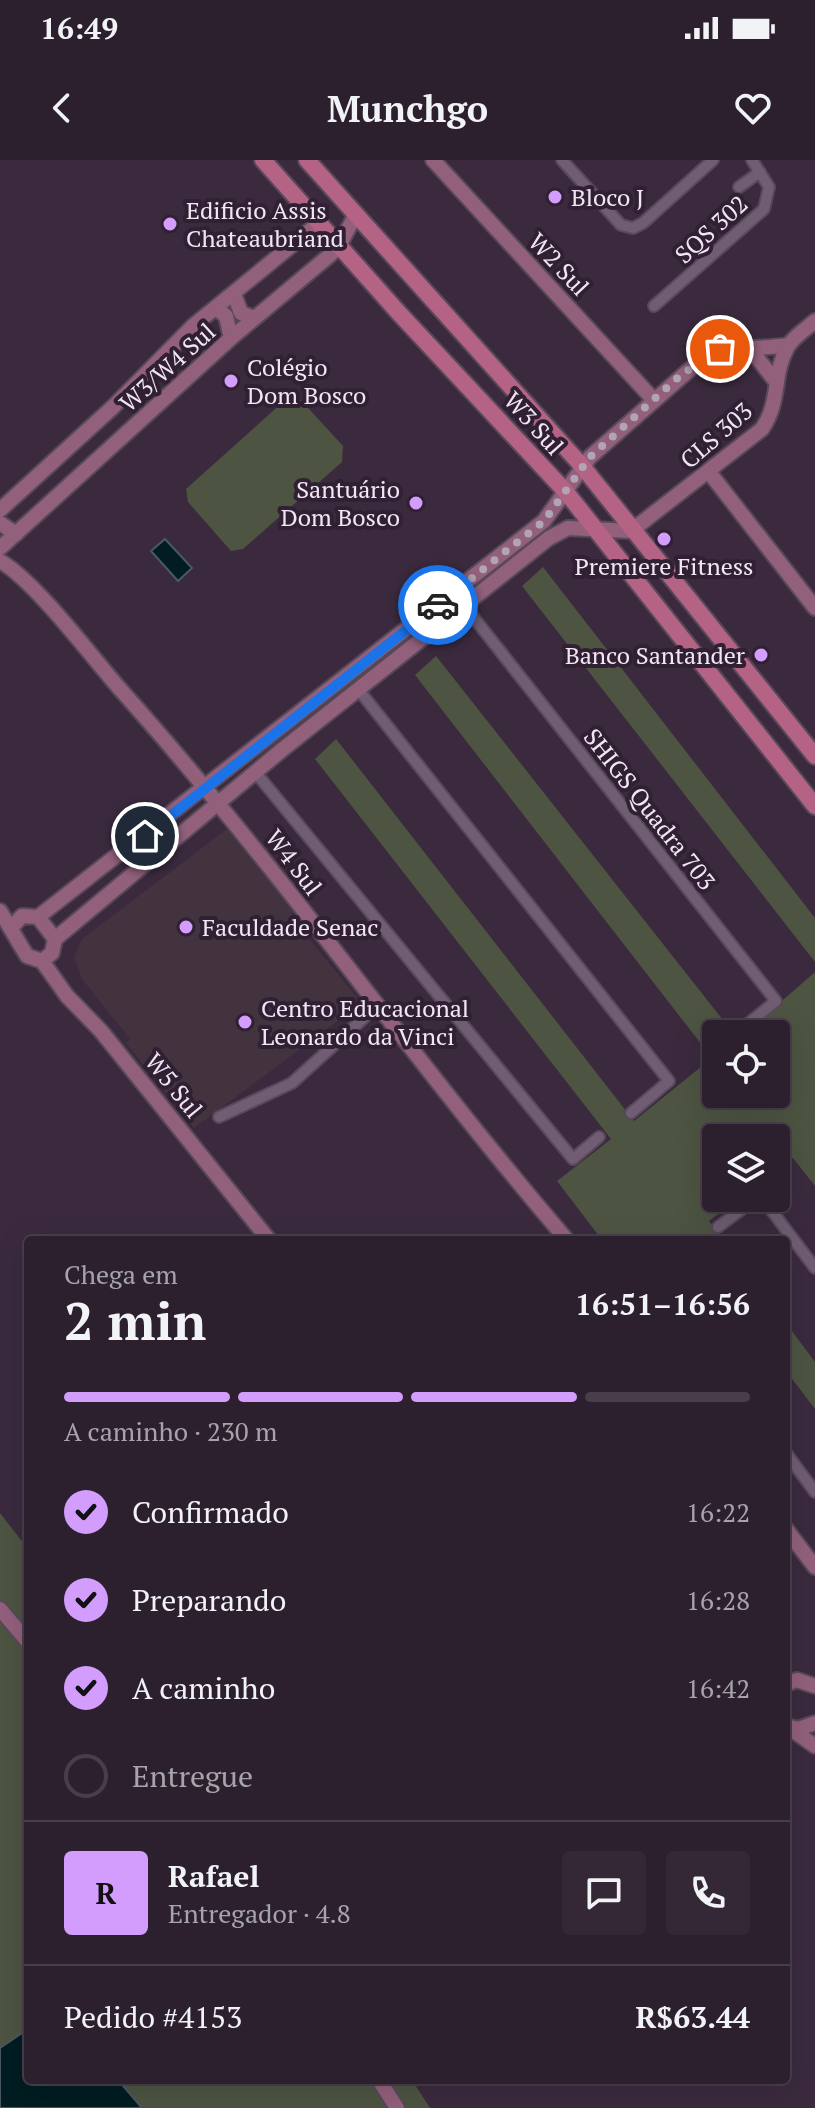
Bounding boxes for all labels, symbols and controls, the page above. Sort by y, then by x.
text: 16:49 [40,8,118,48]
text: Munchgo [327,85,488,132]
icon: back [40,86,84,130]
icon: heart [731,86,775,130]
place label: Bloco J [571,181,644,213]
marker: Bloco J [546,188,564,206]
street label: SQS 302 [668,188,754,270]
place label: Edificio Assis Chateaubriand [186,194,344,254]
marker: Edificio Assis Chateaubriand [161,215,179,233]
street label: W2 Sul [522,226,596,302]
pin [686,315,754,383]
street label: W3/W4 Sul [112,316,222,418]
icon: bag [698,327,742,371]
place label: Colégio Dom Bosco [247,351,366,411]
marker: Colégio Dom Bosco [222,372,240,390]
street label: W3 Sul [497,384,571,462]
street label: CLS 303 [673,395,759,475]
place label: Santuário Dom Bosco [281,473,400,533]
marker: Santuário Dom Bosco [407,494,425,512]
marker: Premiere Fitness [655,530,673,548]
place label: Premiere Fitness [575,550,754,582]
courier [398,565,478,645]
icon: car [416,583,460,627]
place label: Banco Santander [565,639,746,671]
marker: Banco Santander [752,646,770,664]
street label: SHIGS Quadra 703 [577,722,723,896]
pin [111,802,179,870]
icon: home [123,814,167,858]
street label: W4 Sul [259,822,329,902]
place label: Faculdade Senac [202,911,379,943]
marker: Faculdade Senac [177,918,195,936]
place label: Centro Educacional Leonardo da Vinci [261,992,469,1052]
marker: Centro Educacional Leonardo da Vinci [236,1013,254,1031]
map controls [702,1020,790,1212]
button: locate [702,1020,790,1108]
street label: W5 Sul [138,1046,210,1124]
button: layers [702,1124,790,1212]
text: Chega em [64,1257,178,1291]
text: 16:51–16:56 [575,1284,750,1324]
text: 2 min [64,1286,206,1355]
text: A caminho · 230 m [64,1414,277,1448]
icon: check [64,1490,108,1534]
text: Confirmado [132,1492,289,1532]
text: 16:22 [686,1495,750,1529]
icon: check [64,1578,108,1622]
text: Preparando [132,1580,286,1620]
text: 16:28 [686,1583,750,1617]
icon: check [64,1666,108,1710]
text: A caminho [132,1668,275,1708]
text: 16:42 [686,1671,750,1705]
text: Entregue [132,1756,253,1796]
button: chat [562,1851,646,1935]
button: phone [666,1851,750,1935]
text: Rafael [168,1856,259,1896]
text: R [96,1873,116,1913]
text: Entregador · 4.8 [168,1896,351,1930]
text: Pedido #4153 [64,1997,242,2037]
text: R$63.44 [635,1997,750,2037]

